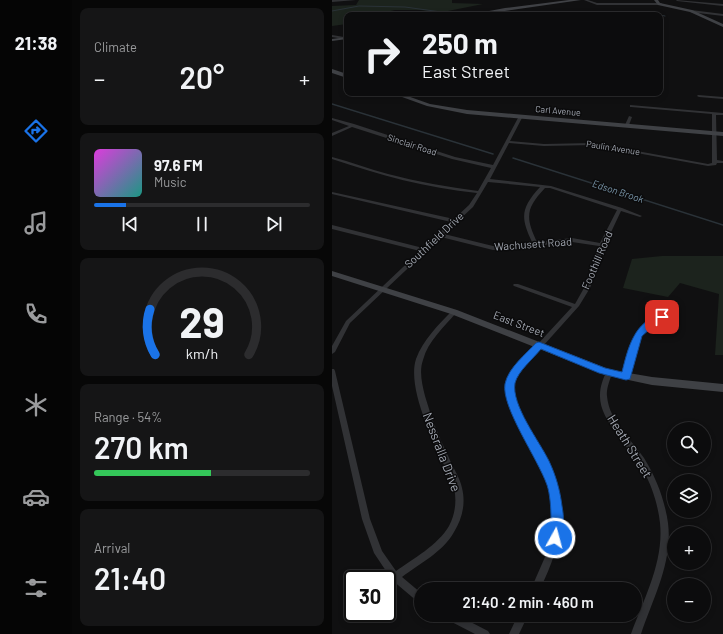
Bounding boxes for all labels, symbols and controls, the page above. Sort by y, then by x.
text: 250 m [422,26,498,60]
icon: right [356,28,408,80]
text: 21:38 [15,32,57,54]
text: Climate [94,39,137,55]
text: 20° [180,59,224,95]
text: East Street [422,60,510,82]
text: − [94,65,105,91]
text: + [299,65,310,91]
street label: Carl Avenue [535,103,582,118]
icon: directions [22,117,50,145]
street label: Sinclair Road [386,131,438,158]
street label: Paulin Avenue [585,138,641,157]
text: 97.6 FM [154,156,203,174]
text: Music [154,174,187,190]
water label: Edson Brook [591,177,645,205]
icon: music [22,209,50,237]
street label: Southfield Drive [401,209,466,270]
icon: previous [119,213,141,235]
icon: pause [191,213,213,235]
icon: next [263,213,285,235]
street label: Foothill Road [578,229,615,291]
street label: Wachusett Road [494,234,572,253]
text: 29 [179,296,225,346]
icon: phone [22,300,50,328]
pin [645,300,679,334]
icon: arrive [651,306,673,328]
street label: East Street [492,308,547,339]
text: km/h [186,345,218,362]
icon: climate [22,391,50,419]
text: Range · 54% [94,409,162,425]
street label: Nessralla Drive [420,410,464,494]
street label: Heath Street [604,411,656,481]
map controls [667,422,711,622]
button: search [667,422,711,466]
text: 270 km [94,429,189,465]
button: layers [667,474,711,518]
icon: car [22,483,50,511]
position arrow [534,517,576,559]
button: + [667,526,711,570]
text: Arrival [94,540,130,556]
text: 21:40 [94,560,166,596]
speed limit sign: 30 [344,570,396,622]
icon: filters [22,574,50,602]
button: − [667,578,711,622]
text: 21:40 · 2 min · 460 m [462,593,594,611]

